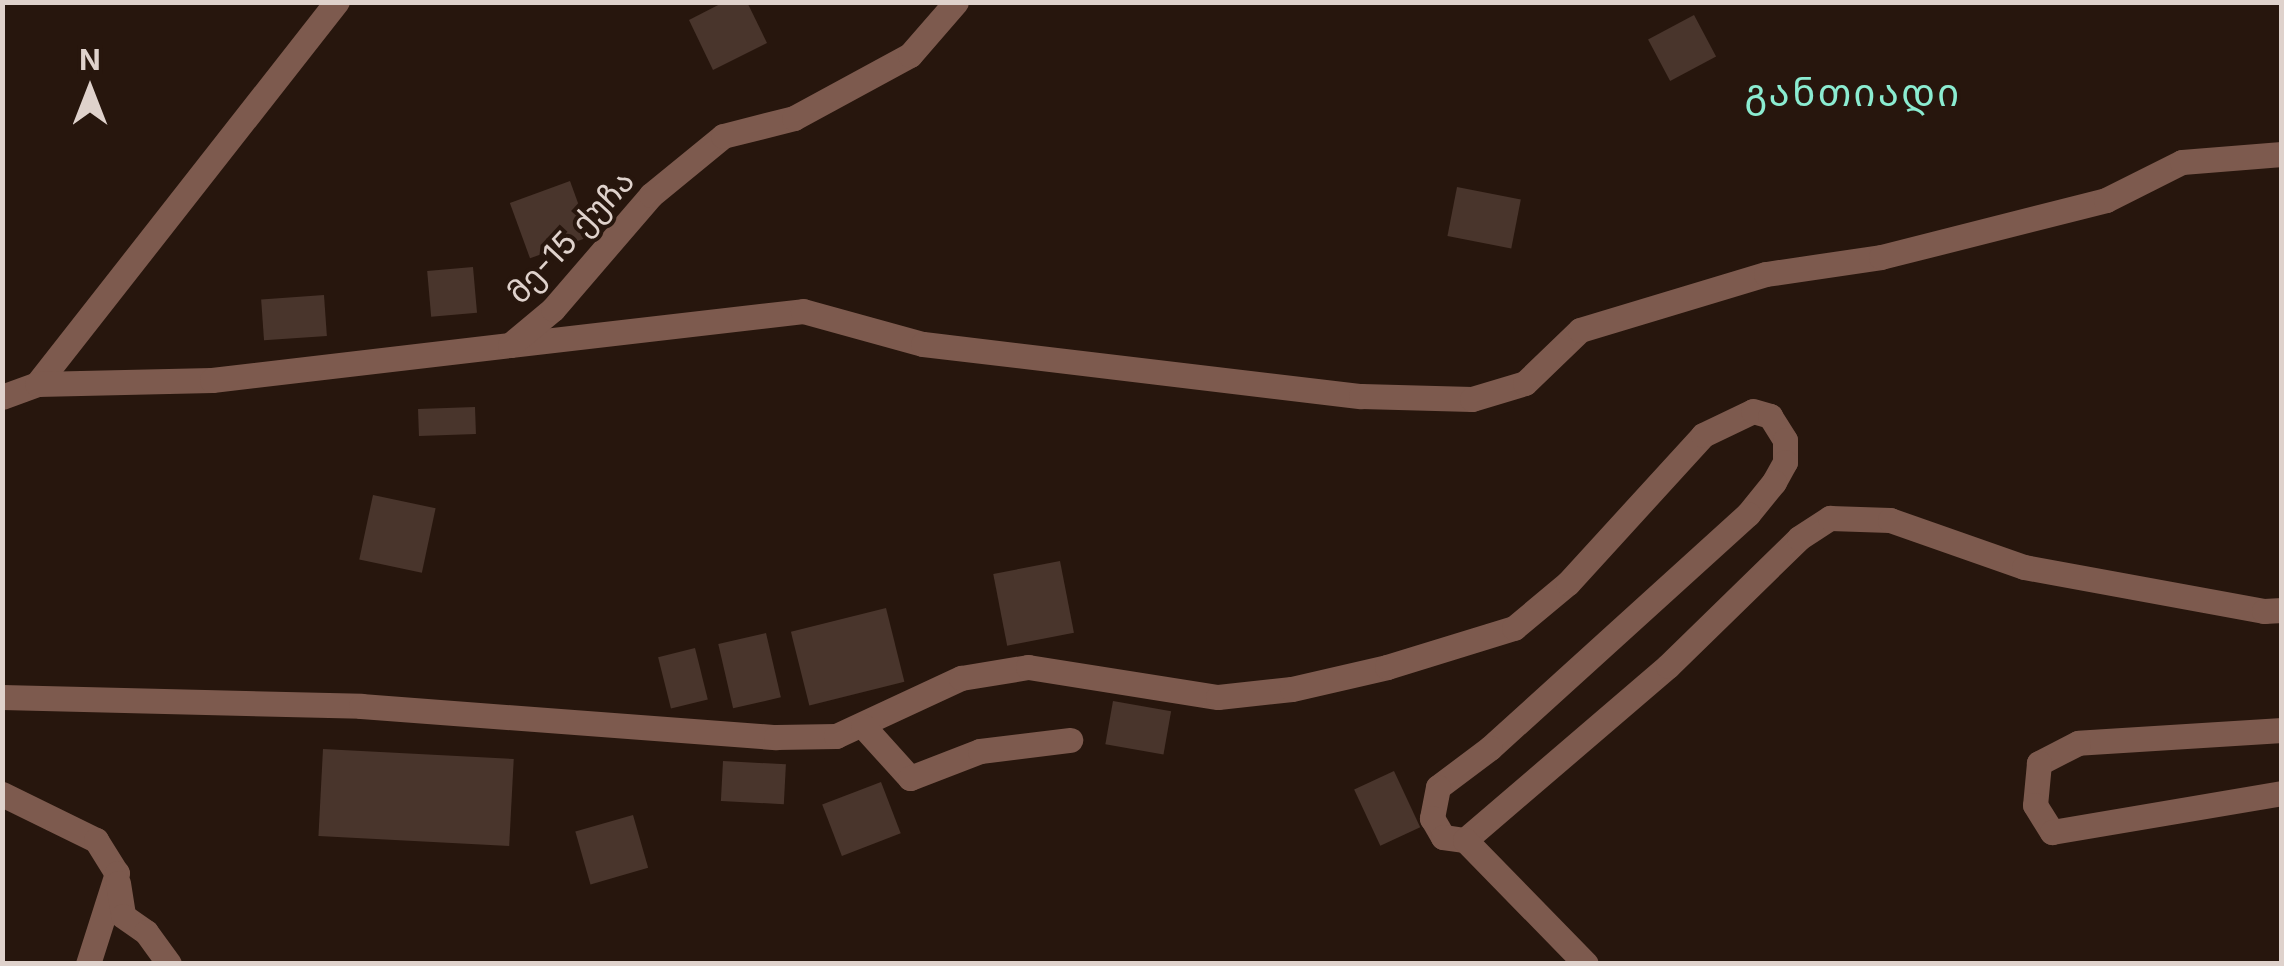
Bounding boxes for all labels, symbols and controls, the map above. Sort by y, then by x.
north arrow [40,40,140,140]
text: N [79,43,101,77]
district label: განთიადი [1744,70,1962,116]
street label: მე-15 ქუჩა [500,162,642,312]

